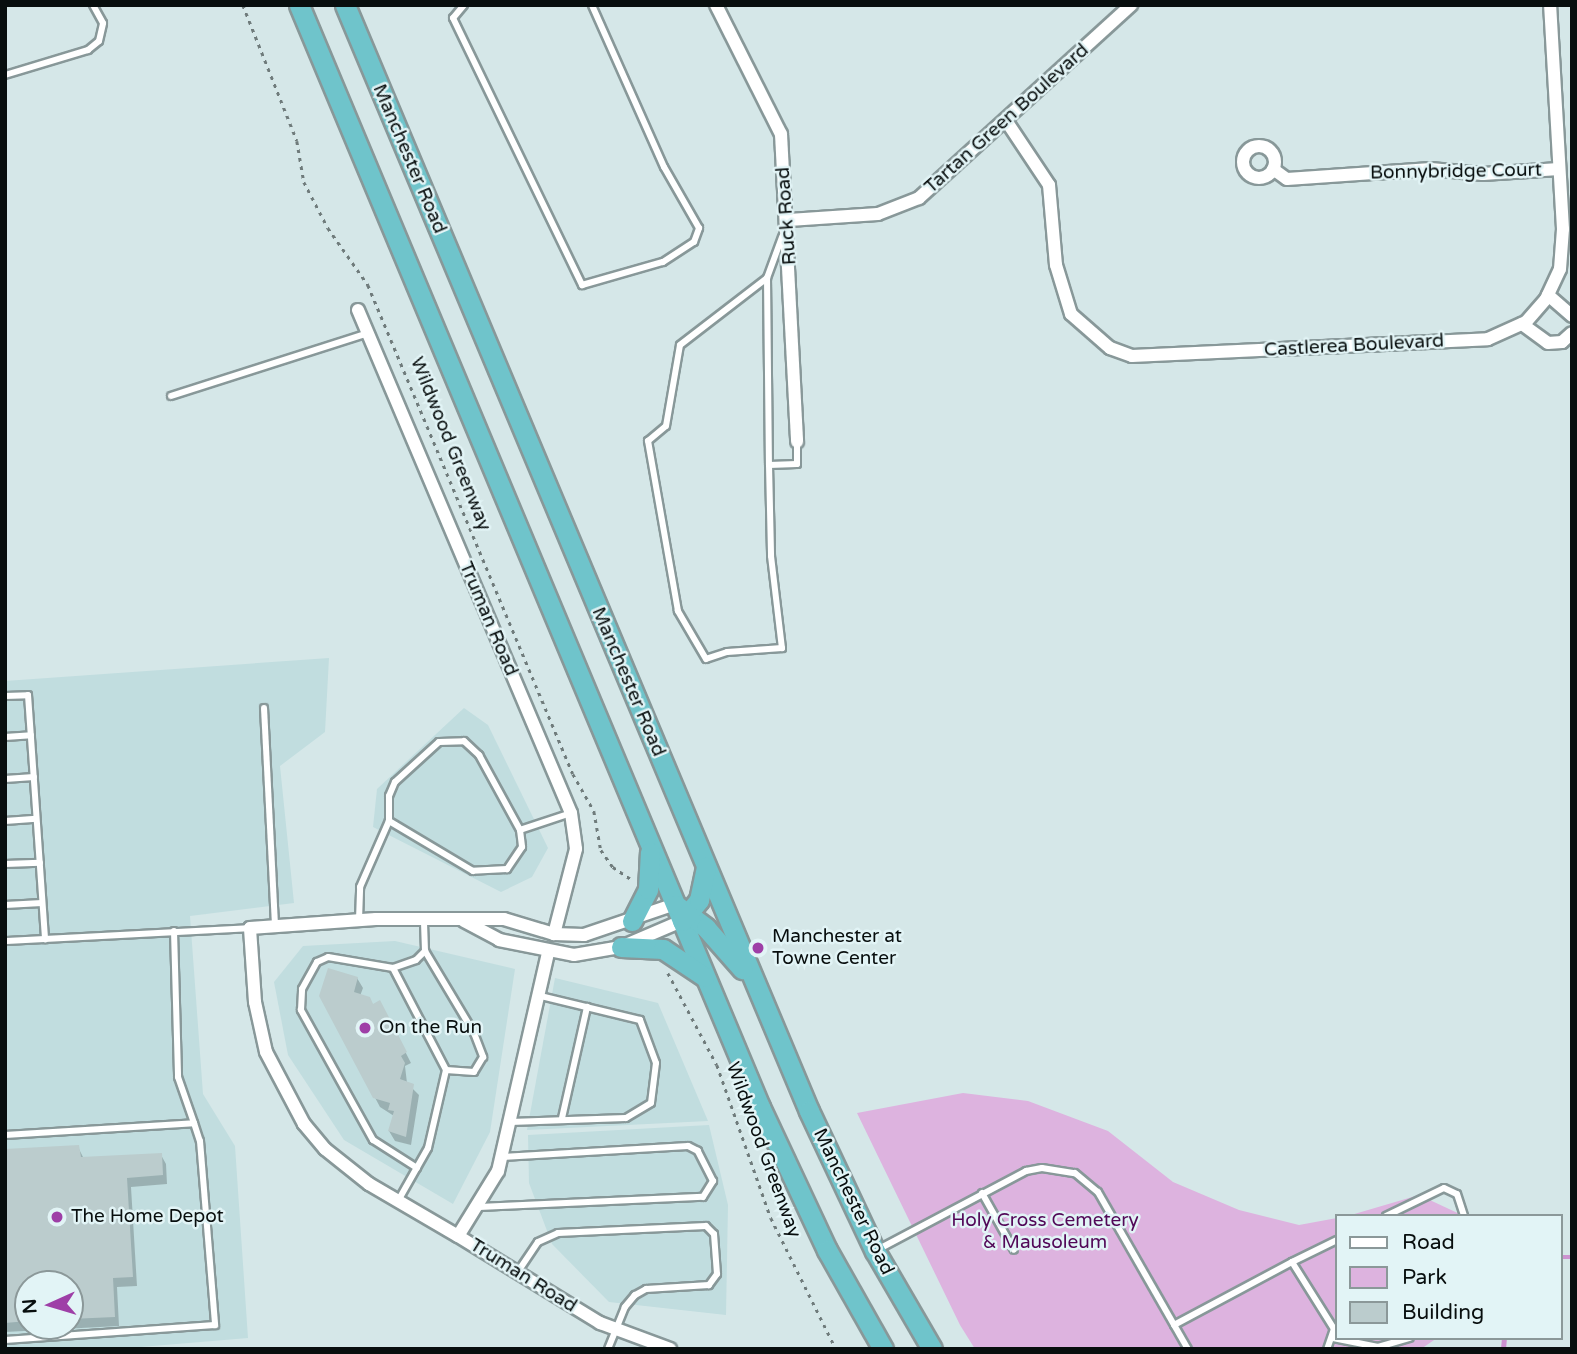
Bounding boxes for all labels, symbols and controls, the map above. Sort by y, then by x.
street label: Tartan Green Boulevard [920,39,1094,199]
street label: Manchester Road [367,81,451,237]
street label: Bonnybridge Court [1370,159,1542,185]
street label: Ruck Road [772,166,802,266]
street label: Castlerea Boulevard [1263,330,1445,362]
street label: Wildwood Greenway [405,354,495,534]
street label: Truman Road [454,559,522,679]
street label: Manchester Road [586,604,670,760]
place label: Manchester at Towne Center [772,926,902,970]
marker: Manchester at Towne Center [750,940,766,956]
place label: On the Run [379,1017,482,1039]
marker: On the Run [357,1020,373,1036]
street label: Wildwood Greenway [721,1059,805,1241]
street label: Manchester Road [808,1125,898,1279]
place label: The Home Depot [71,1206,224,1228]
marker: The Home Depot [49,1209,65,1225]
park label: Holy Cross Cemetery & Mausoleum [951,1210,1139,1254]
legend [1336,1214,1563,1340]
text: Road [1402,1230,1455,1255]
street label: Truman Road [465,1234,581,1318]
text: Park [1402,1265,1447,1290]
north arrow [14,1270,84,1340]
text: N [19,1298,42,1315]
text: Building [1402,1300,1484,1325]

